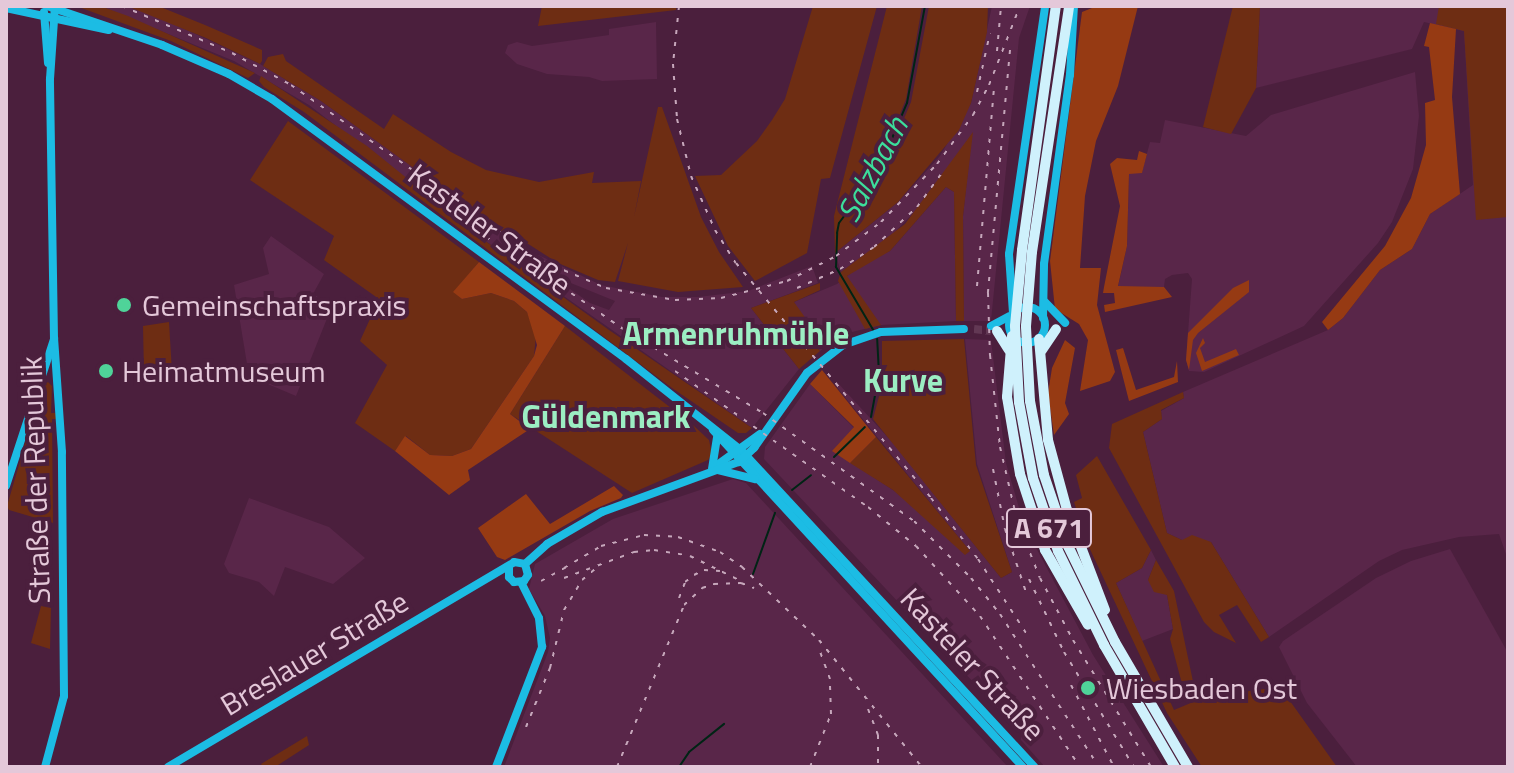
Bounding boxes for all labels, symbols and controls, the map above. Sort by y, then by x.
water label: Salzbach [828,110,916,228]
street label: Kasteler Straße [401,156,579,302]
place label: Gemeinschaftspraxis [142,287,406,323]
marker: Gemeinschaftspraxis [113,294,135,316]
district label: Armenruhmühle [623,314,849,352]
place label: Heimatmuseum [122,353,326,389]
street label: Straße der Republik [13,356,57,604]
district label: Kurve [863,361,943,399]
marker: Heimatmuseum [97,362,115,380]
district label: Güldenmark [521,397,691,435]
road number: A 671 [1005,504,1093,552]
street label: Kasteler Straße [893,580,1053,748]
street label: Breslauer Straße [214,583,414,723]
place label: Wiesbaden Ost [1106,670,1297,706]
marker: Wiesbaden Ost [1077,677,1099,699]

